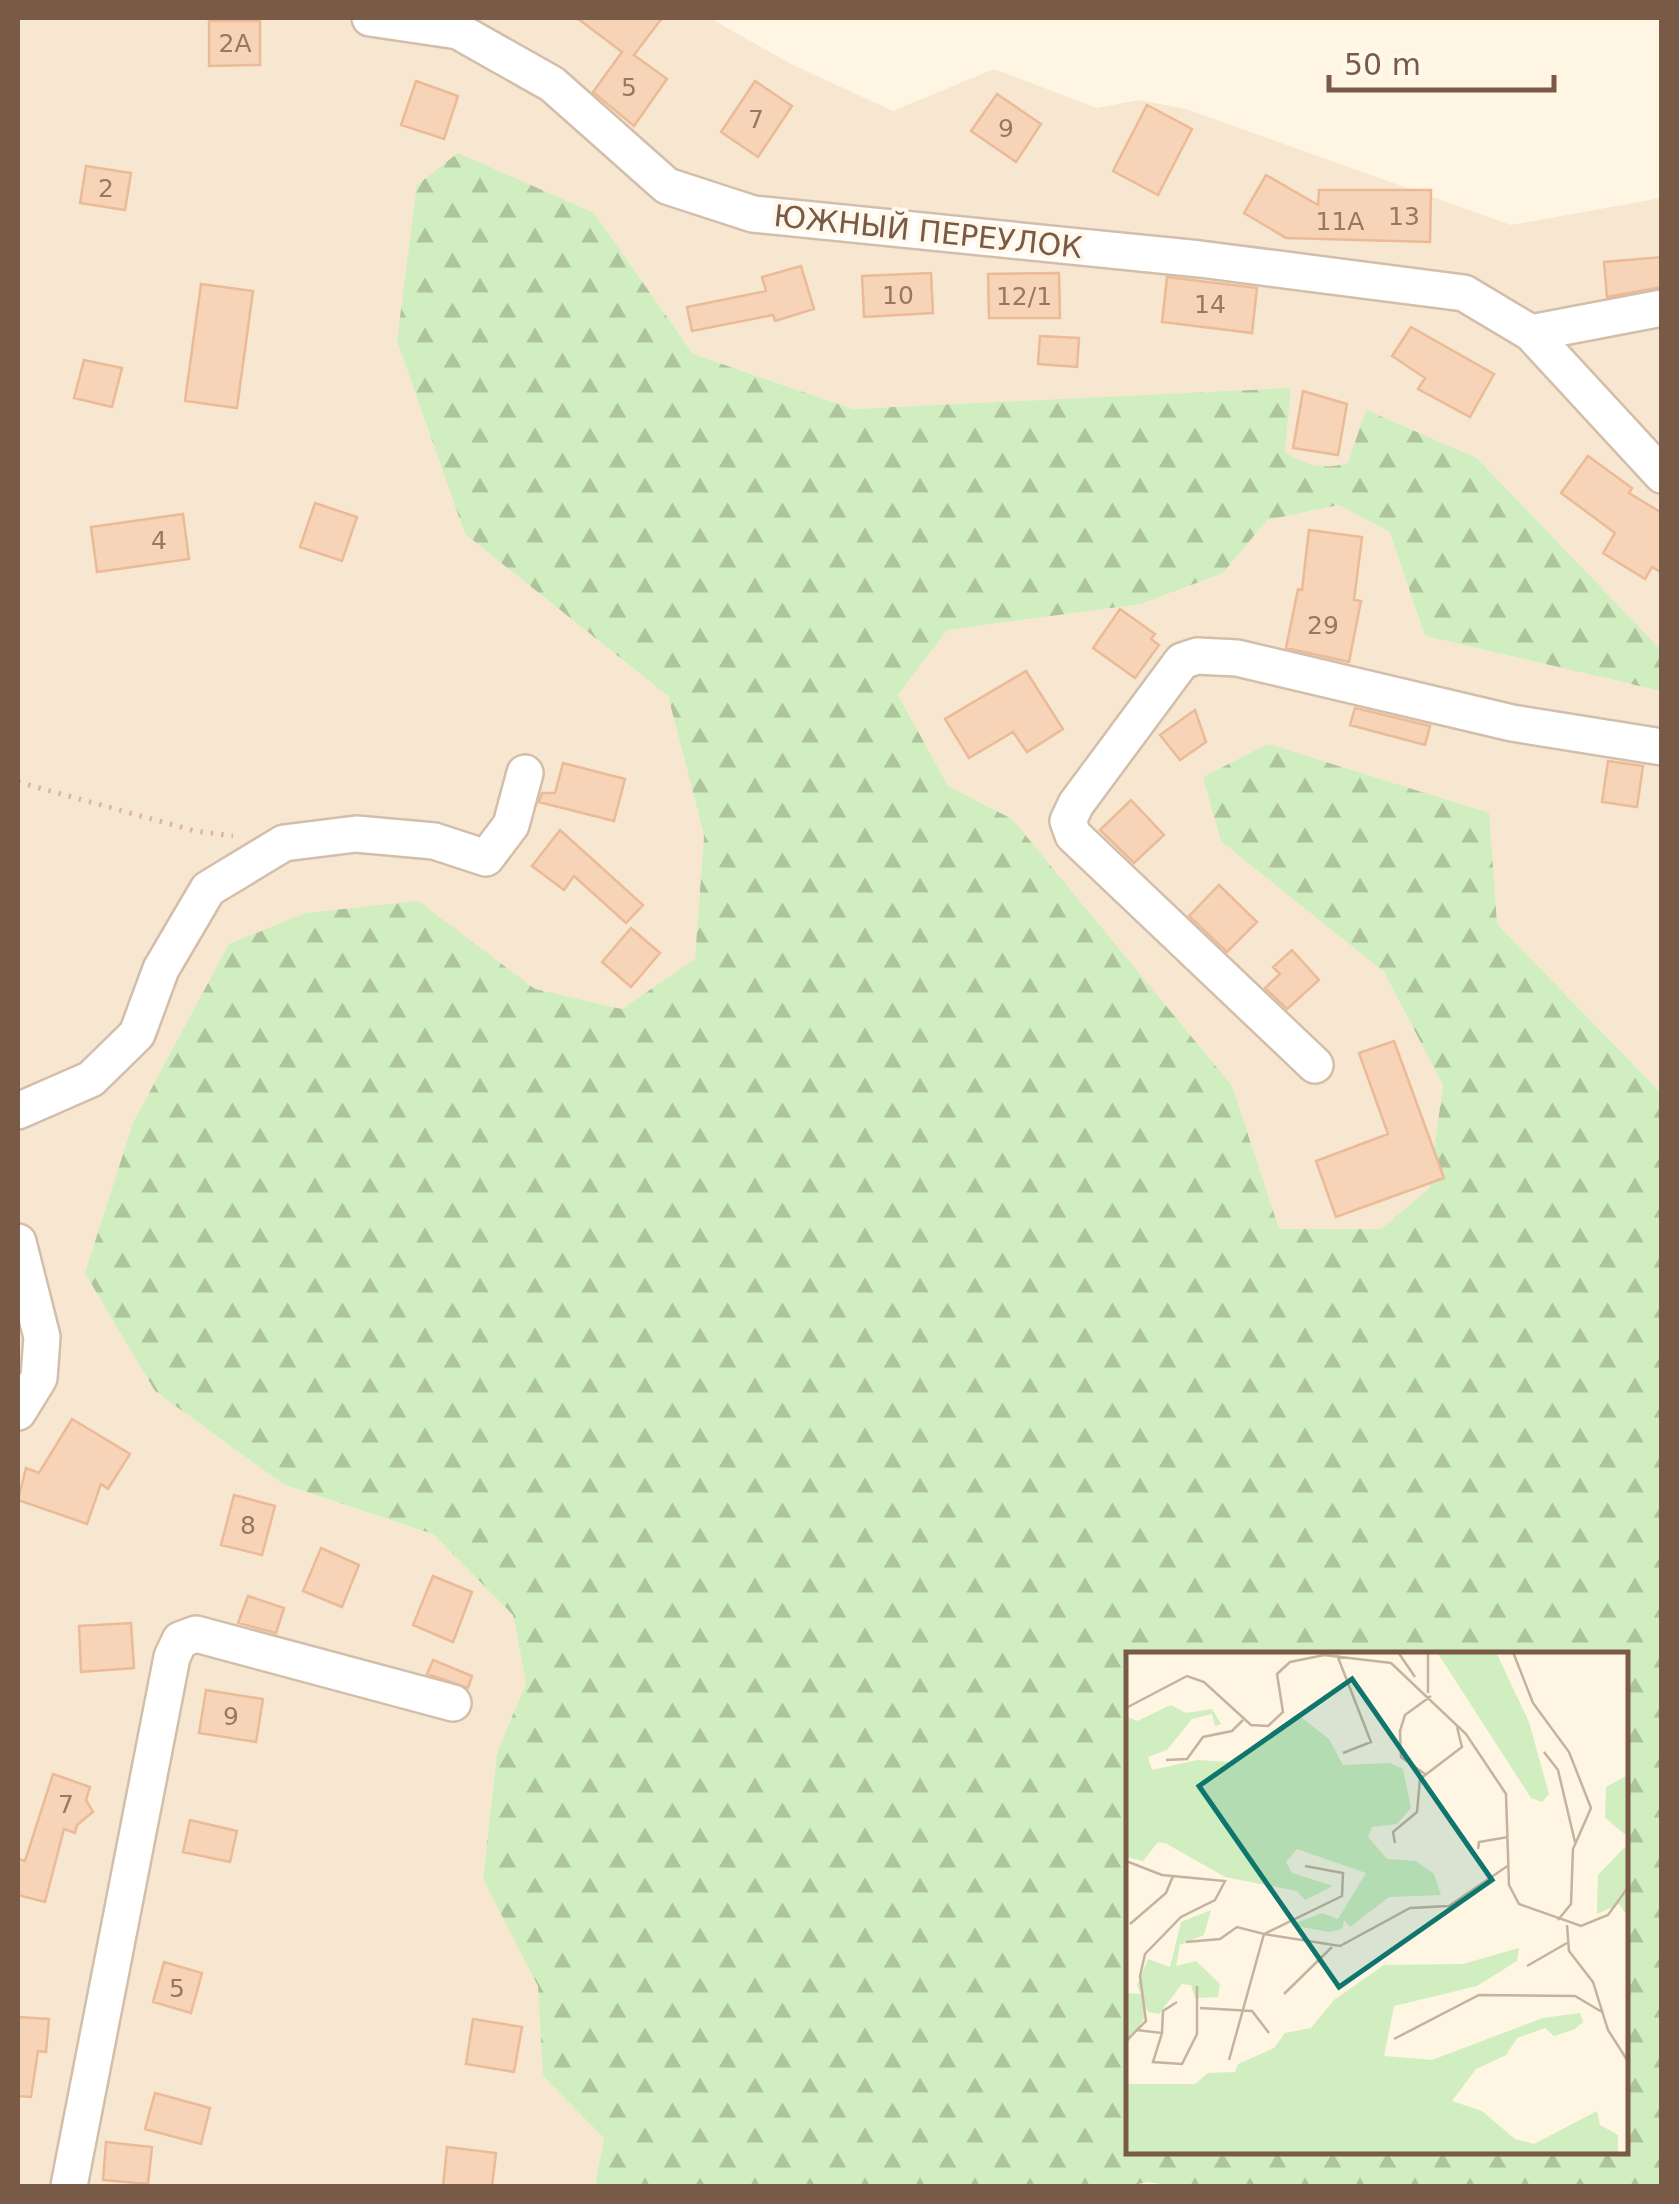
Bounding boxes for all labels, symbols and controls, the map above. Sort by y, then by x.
house number: 2А [218,29,252,58]
scale bar [1329,30,1554,92]
text: 50 m [1344,47,1421,82]
house number: 5 [621,73,637,102]
house number: 7 [748,105,764,134]
house number: 9 [998,114,1014,143]
house number: 2 [98,174,114,203]
street label: ЮЖНЫЙ ПЕРЕУЛОК [772,198,1084,265]
house number: 13 [1388,202,1420,231]
house number: 11А [1316,207,1364,236]
house number: 10 [882,281,914,310]
house number: 12/1 [996,282,1052,311]
house number: 14 [1194,290,1226,319]
house number: 4 [151,526,167,555]
house number: 29 [1307,611,1339,640]
house number: 8 [240,1511,256,1540]
inset map [1126,1652,1629,2154]
house number: 9 [223,1702,239,1731]
house number: 7 [58,1790,74,1819]
house number: 5 [169,1974,185,2003]

